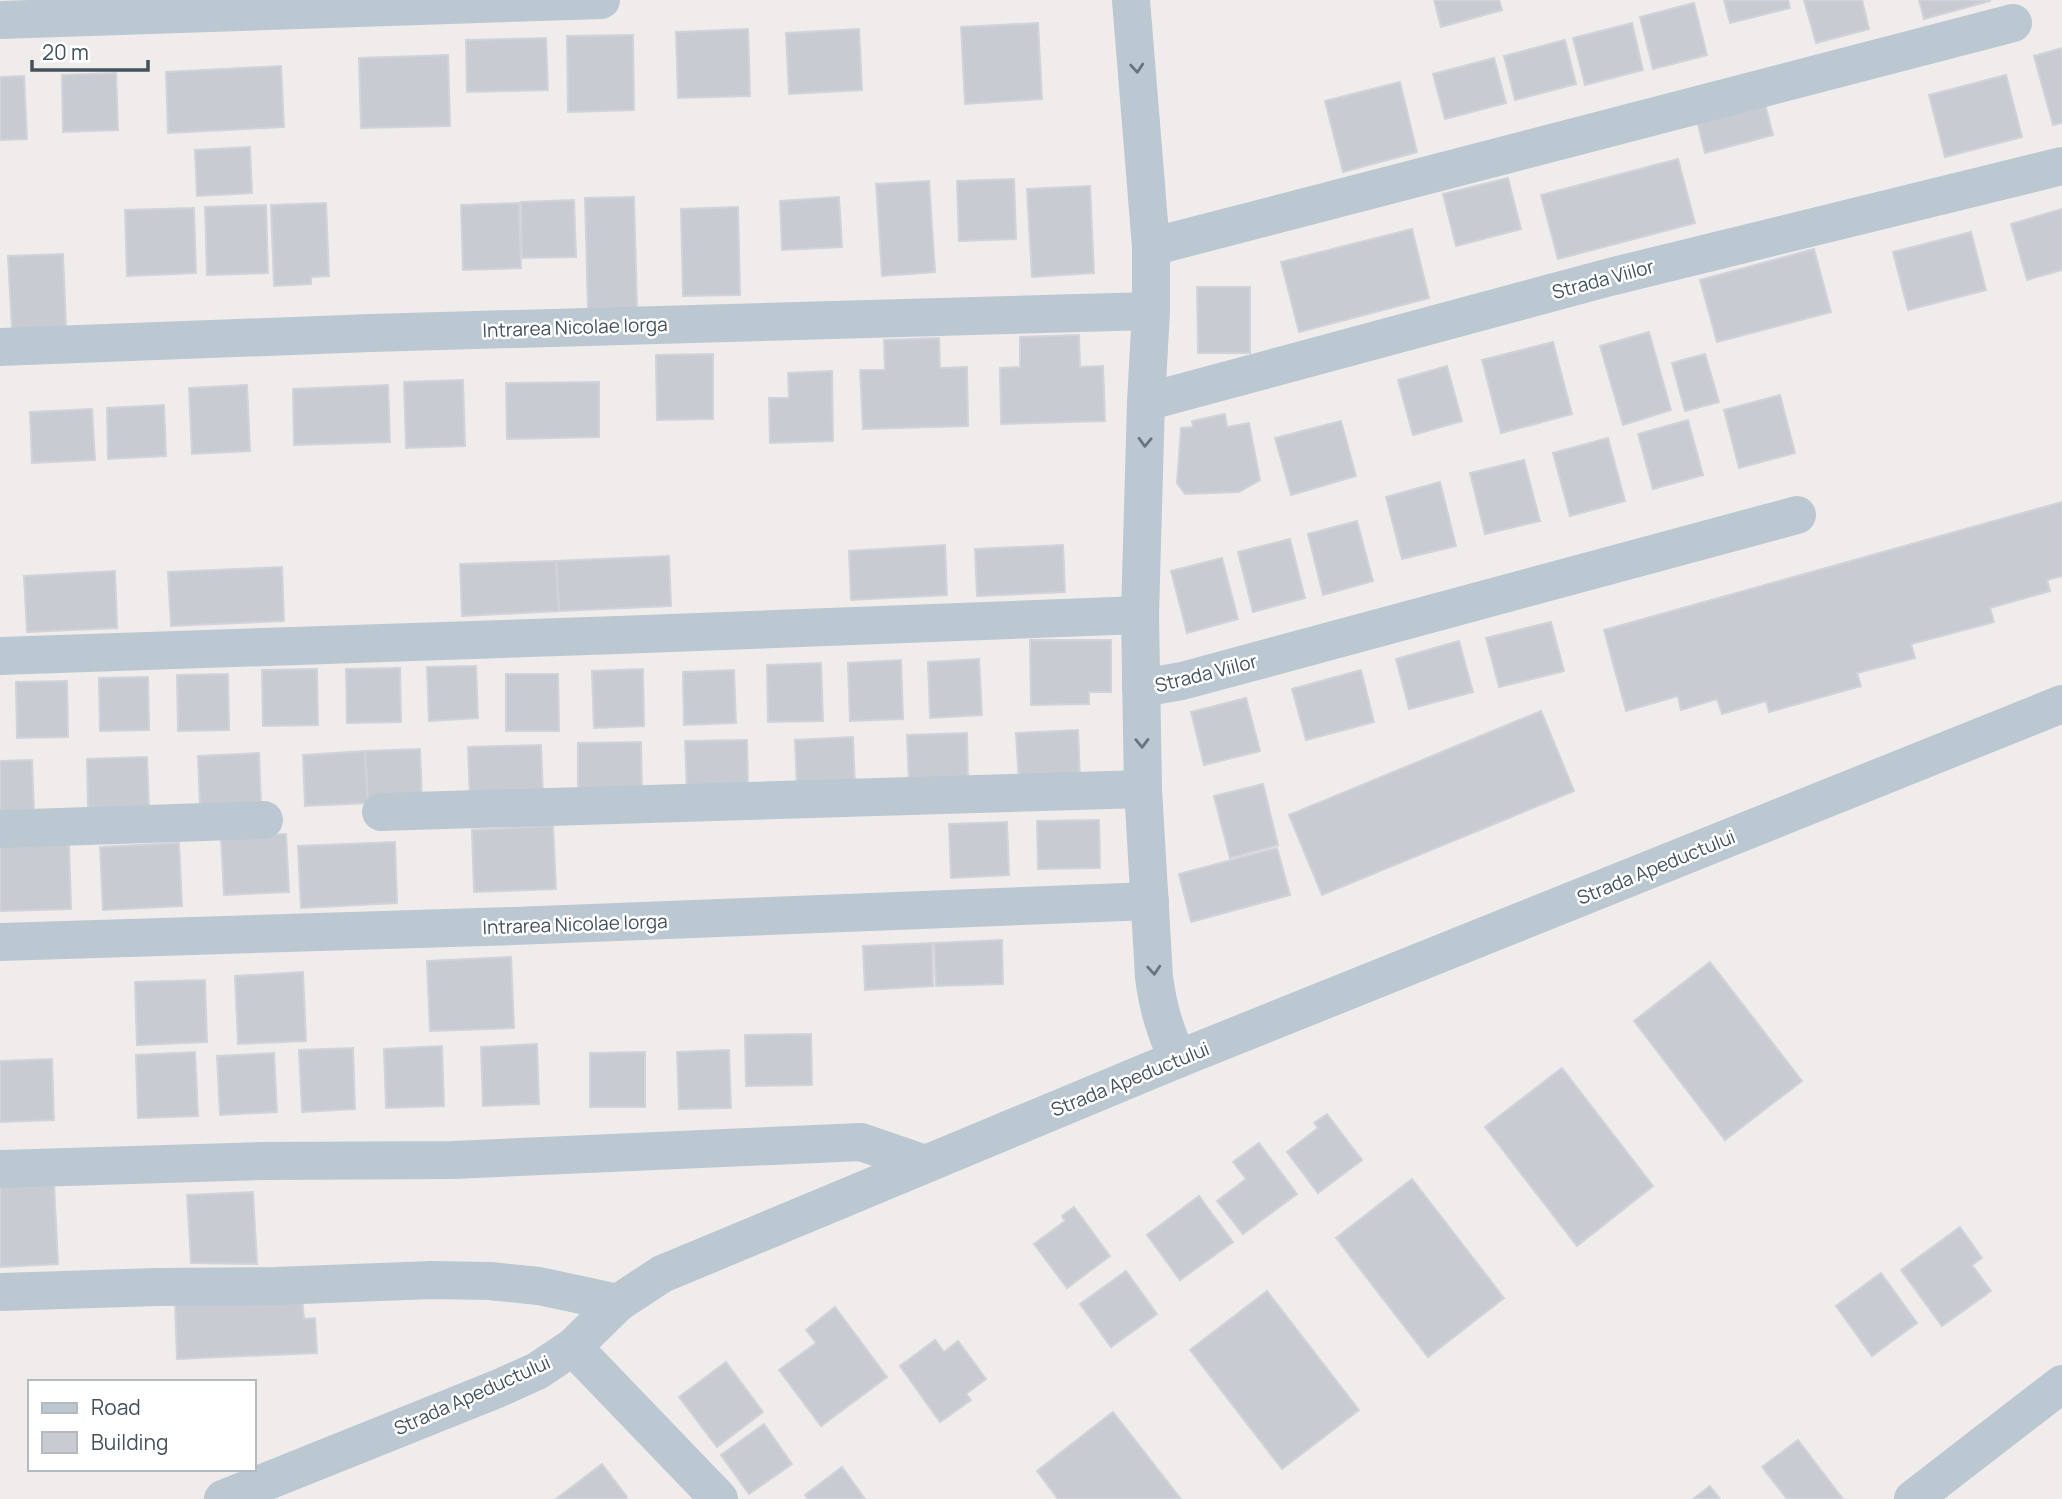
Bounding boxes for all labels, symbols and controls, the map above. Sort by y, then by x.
scale bar [32,28,147,72]
text: 20 m [42,38,89,66]
one-way arrow [1129,63,1144,74]
street label: Strada Viilor [1549,253,1657,305]
street label: Intrarea Nicolae Iorga [482,311,668,343]
one-way arrow [1137,437,1153,448]
street label: Strada Viilor [1152,648,1260,698]
one-way arrow [1134,738,1150,748]
street label: Strada Apeductului [1573,823,1739,911]
street label: Intrarea Nicolae Iorga [482,908,668,940]
one-way arrow [1146,965,1161,976]
street label: Strada Apeductului [1047,1035,1213,1123]
street label: Strada Apeductului [390,1349,554,1441]
legend [28,1380,256,1471]
text: Road [91,1393,141,1421]
text: Building [91,1428,168,1456]

